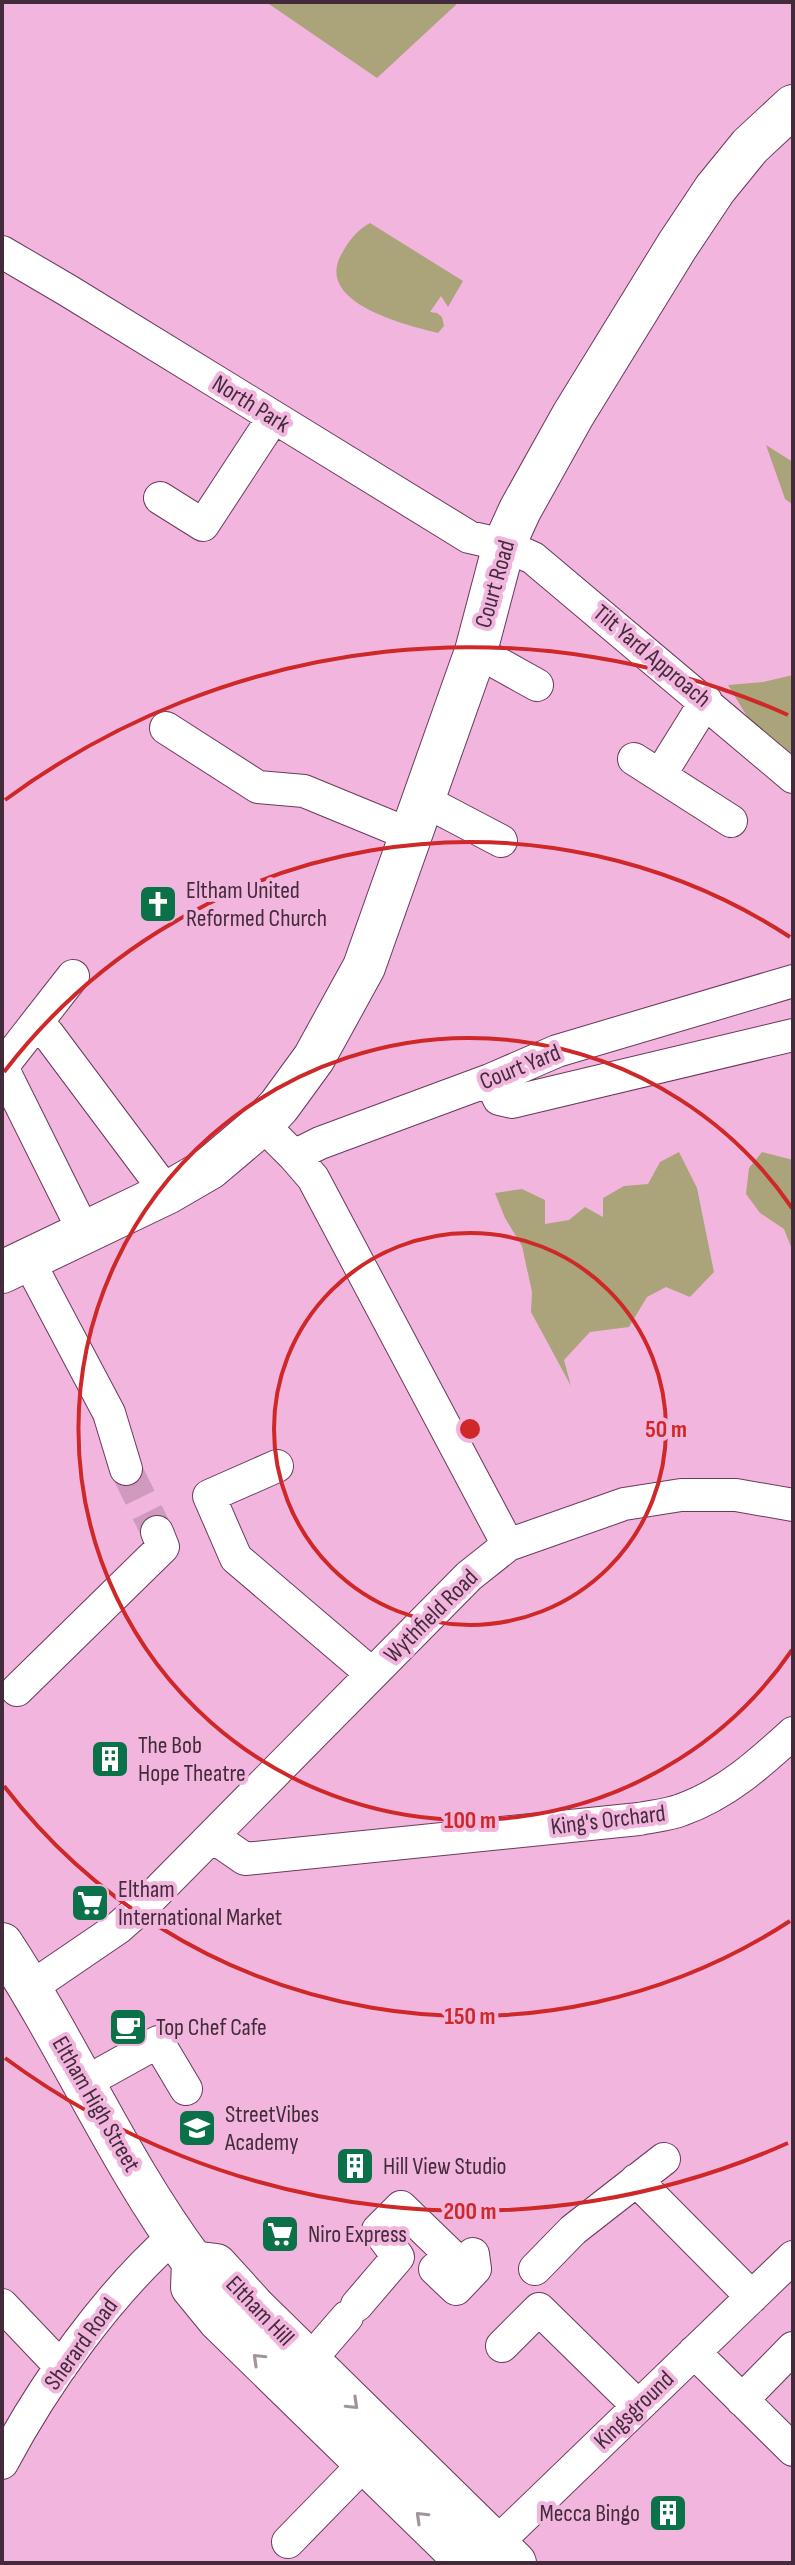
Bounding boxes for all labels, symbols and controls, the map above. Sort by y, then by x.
street label: North Park [207,369,295,439]
street label: Court Road [469,537,521,631]
street label: Tilt Yard Approach [587,598,717,714]
place label: Eltham United Reformed Church [186,876,327,933]
church icon: Eltham United Reformed Church [137,883,179,925]
street label: Court Yard [475,1038,565,1096]
centre of rings [456,1415,484,1443]
text: 50 m [645,1415,687,1444]
street label: Wythfield Road [378,1563,484,1669]
place label: The Bob Hope Theatre [138,1731,246,1788]
building icon: The Bob Hope Theatre [89,1738,131,1780]
street label: King's Orchard [549,1799,667,1841]
text: 100 m [444,1806,496,1835]
place label: Eltham International Market [118,1875,282,1932]
supermarket icon: Eltham International Market [69,1882,111,1924]
text: 150 m [444,2002,496,2031]
cafe icon: Top Chef Cafe [107,2006,149,2048]
place label: Top Chef Cafe [156,2013,267,2042]
street label: Eltham High Street [46,2031,146,2177]
place label: StreetVibes Academy [224,2100,319,2157]
school or university icon: StreetVibes Academy [176,2107,218,2149]
building icon: Hill View Studio [334,2145,376,2187]
place label: Hill View Studio [383,2152,507,2181]
text: 200 m [443,2197,497,2226]
supermarket icon: Niro Express [259,2213,301,2255]
place label: Niro Express [308,2220,407,2249]
street label: Eltham Hill [220,2270,300,2352]
street label: Sherard Road [38,2292,124,2396]
one-way arrow [253,2354,267,2368]
street label: Kingsground [588,2365,680,2455]
one-way arrow [344,2394,358,2409]
building icon: Mecca Bingo [647,2492,689,2534]
place label: Mecca Bingo [539,2499,640,2528]
one-way arrow [416,2512,431,2526]

